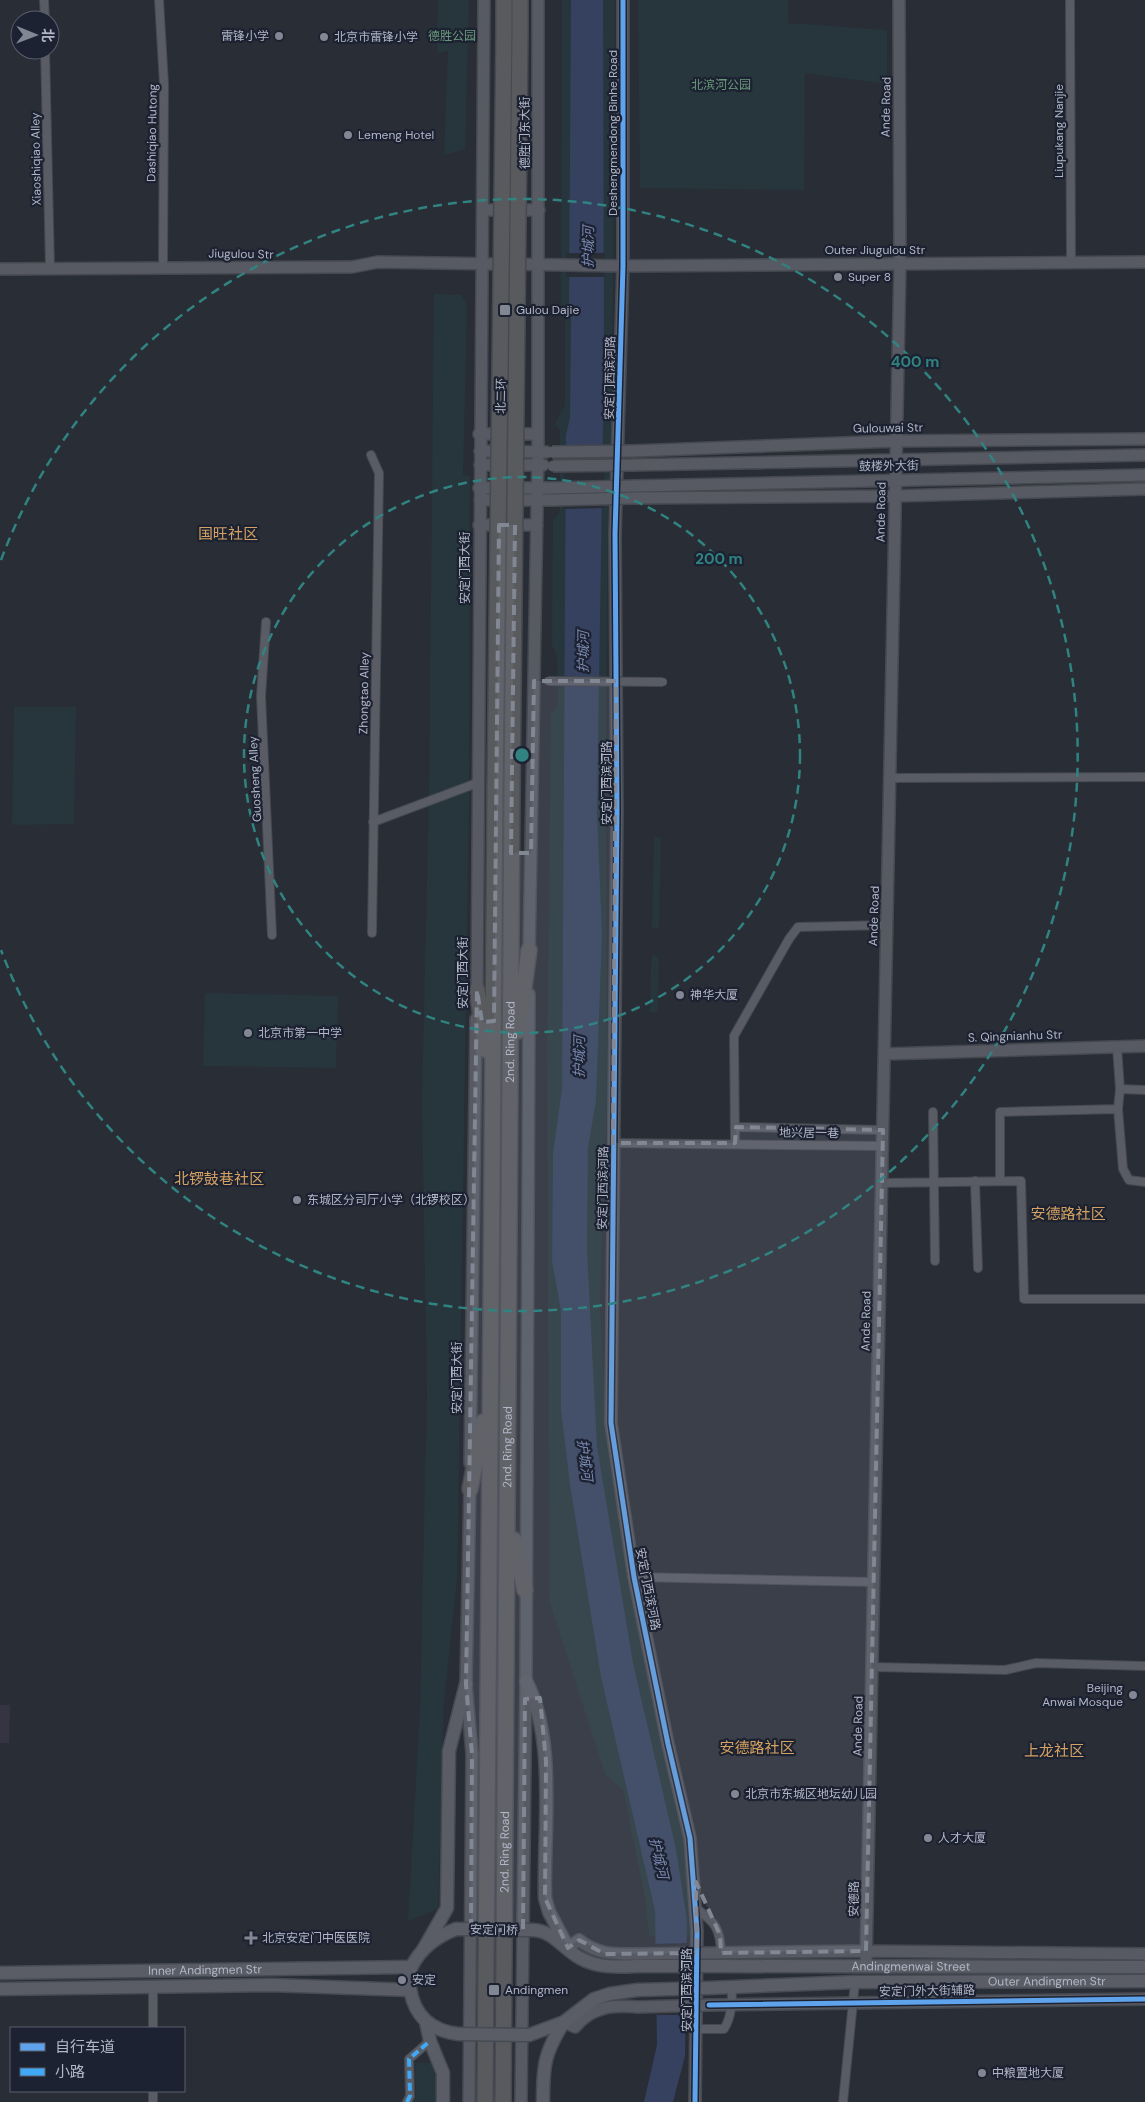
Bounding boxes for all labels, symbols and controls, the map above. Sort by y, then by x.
north arrow [10,10,60,60]
text: 北 [39,28,57,42]
place label: 雷锋小学 [221,28,269,44]
park label: 德胜公园 [428,28,476,44]
place label: 北京市雷锋小学 [334,29,418,45]
marker: 雷锋小学 [273,30,285,42]
marker: 北京市雷锋小学 [318,31,330,43]
street label: Deshengmendong Binhe Road [605,50,621,216]
park label: 北滨河公园 [691,77,751,93]
street label: Ande Road [877,77,895,137]
street label: Dashiqiao Hutong [143,84,161,182]
street label: Liupukang Nanjie [1051,84,1067,178]
street label: 德胜门东大街 [517,97,533,169]
street label: Xiaoshiqiao Alley [27,112,45,206]
place label: Lemeng Hotel [358,127,434,143]
marker: Lemeng Hotel [342,129,354,141]
water label: 护城河 [579,223,597,268]
street label: Outer Jiugulou Str [825,242,926,258]
street label: Jiugulou Str [208,245,274,263]
place label: Super 8 [848,269,891,285]
marker: Super 8 [832,271,844,283]
place label: Gulou Dajie [516,302,579,318]
marker: Gulou Dajie [498,303,512,317]
street label: 安定门西滨河路 [601,336,619,420]
text: 400 m [891,352,939,372]
street label: 北二环 [493,378,509,414]
street label: Gulouwai Str [853,419,924,437]
street label: 鼓楼外大街 [859,457,919,475]
street label: Ande Road [872,482,890,542]
district label: 国旺社区 [198,524,258,544]
street label: 安定门西大街 [457,532,473,604]
text: 200 m [695,549,743,569]
water label: 护城河 [574,628,592,673]
street label: Zhongtao Alley [355,651,373,734]
street label: Guosheng Alley [245,735,265,822]
street label: 安定门西滨河路 [599,741,615,825]
centre of rings [513,746,531,764]
street label: Ande Road [865,886,883,946]
street label: 安定门西大街 [455,937,471,1009]
place label: 神华大厦 [690,987,738,1003]
marker: 神华大厦 [674,989,686,1001]
street label: 2nd. Ring Road [502,1001,519,1083]
place label: 北京市第一中学 [258,1025,342,1041]
street label: S. Qingnianhu Str [967,1026,1063,1046]
marker: 北京市第一中学 [242,1027,254,1039]
water label: 护城河 [570,1033,588,1078]
street label: 地兴居一巷 [779,1124,839,1142]
street label: 安定门西滨河路 [594,1146,612,1230]
district label: 北锣鼓巷社区 [174,1169,264,1189]
place label: 东城区分司厅小学（北锣校区） [307,1192,475,1208]
marker: 东城区分司厅小学（北锣校区） [291,1194,303,1206]
district label: 安德路社区 [1030,1204,1106,1224]
street label: Ande Road [857,1291,875,1351]
street label: 安定门西大街 [449,1342,465,1414]
street label: 2nd. Ring Road [499,1406,516,1488]
water label: 护城河 [574,1438,597,1485]
street label: 安定门西滨河路 [632,1546,664,1632]
place label: Beijing Anwai Mosque [1042,1680,1123,1710]
marker: Beijing Anwai Mosque [1127,1689,1139,1701]
street label: Ande Road [849,1696,867,1756]
district label: 安德路社区 [719,1738,795,1758]
district label: 上龙社区 [1024,1741,1084,1761]
place label: 北京市东城区地坛幼儿园 [745,1786,877,1802]
marker: 北京市东城区地坛幼儿园 [729,1788,741,1800]
street label: 2nd. Ring Road [496,1811,513,1893]
place label: 人才大厦 [938,1830,986,1846]
marker: 人才大厦 [922,1832,934,1844]
water label: 护城河 [646,1836,673,1883]
street label: 安德路 [846,1881,862,1917]
street label: 安定门桥 [470,1922,518,1938]
place label: 北京安定门中医医院 [262,1930,370,1946]
marker: 北京安定门中医医院 [244,1931,258,1945]
street label: 安定门西滨河路 [679,1948,695,2032]
street label: Andingmenwai Street [852,1958,971,1975]
street label: Inner Andingmen Str [148,1961,262,1979]
place label: 安定 [412,1972,436,1988]
street label: Outer Andingmen Str [988,1973,1106,1990]
marker: 安定 [396,1974,408,1986]
place label: Andingmen [505,1982,568,1998]
street label: 安定门外大街辅路 [879,1982,975,2000]
marker: Andingmen [487,1983,501,1997]
legend [10,2027,185,2092]
text: 自行车道 [55,2037,115,2057]
text: 小路 [55,2062,85,2082]
place label: 中粮置地大厦 [992,2065,1064,2081]
marker: 中粮置地大厦 [976,2067,988,2079]

